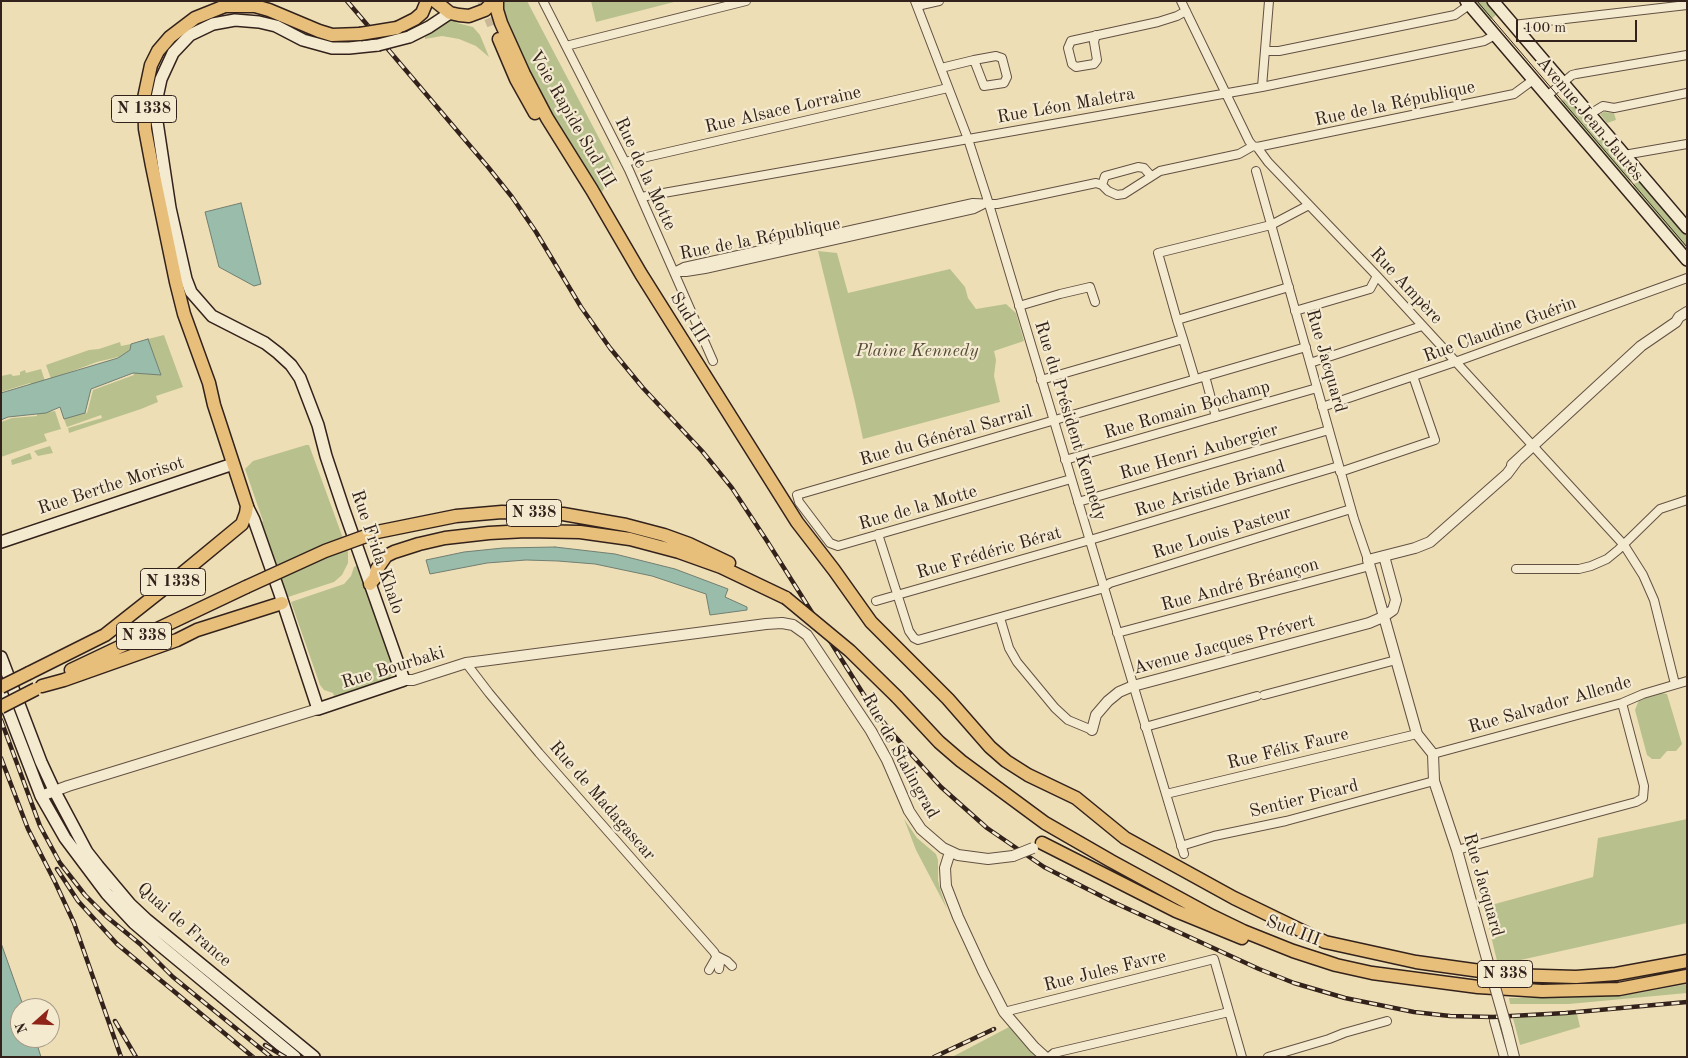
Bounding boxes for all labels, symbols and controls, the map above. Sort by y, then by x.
scale bar [1518,10,1639,42]
text: 100 m [1524,21,1566,36]
street label: Voie Rapide Sud III [524,47,620,191]
street label: Avenue Jean Jaurès [1532,52,1648,186]
street label: Rue de la République [1313,76,1477,132]
street label: Rue Alsace Lorraine [703,82,863,138]
street label: Rue Léon Maletra [995,83,1137,129]
road number: N 1338 [112,96,176,122]
street label: Rue de la Motte [609,114,681,234]
street label: Rue de la République [678,213,842,265]
street label: Rue Ampère [1365,243,1447,329]
street label: Sud III [665,288,713,348]
street label: Rue Claudine Guérin [1420,292,1580,368]
street label: Rue Jacquard [1301,307,1351,415]
street label: Rue du Président Kennedy [1029,319,1111,523]
park label: Plaine Kennedy [855,340,979,362]
street label: Rue Romain Bochamp [1101,376,1273,444]
street label: Rue du Général Sarrail [857,401,1035,471]
street label: Rue Henri Aubergier [1117,419,1281,485]
street label: Rue Berthe Morisot [35,452,187,520]
street label: Rue Aristide Briand [1132,456,1288,522]
street label: Rue de la Motte [856,481,980,535]
street label: Rue Frida Khalo [346,487,408,617]
road number: N 338 [506,499,562,526]
street label: Rue Louis Pasteur [1150,502,1294,564]
street label: Rue Frédéric Bérat [914,522,1064,584]
street label: Rue André Bréançon [1159,554,1321,616]
road number: N 1338 [140,568,206,596]
street label: Avenue Jacques Prévert [1131,610,1317,680]
road number: N 338 [116,622,172,650]
street label: Rue Bourbaki [339,642,447,694]
street label: Rue Salvador Allende [1466,671,1634,739]
street label: Rue de Stalingrad [857,690,943,822]
street label: Rue Félix Faure [1225,723,1351,775]
street label: Rue de Madagascar [544,737,660,865]
street label: Sentier Picard [1247,775,1361,823]
street label: Rue Jacquard [1458,831,1508,939]
street label: Quai de France [132,878,236,972]
street label: Sud III [1263,911,1323,951]
street label: Rue Jules Favre [1041,945,1169,997]
road number: N 338 [1478,961,1532,988]
north arrow [10,998,60,1048]
text: N [13,1020,30,1035]

